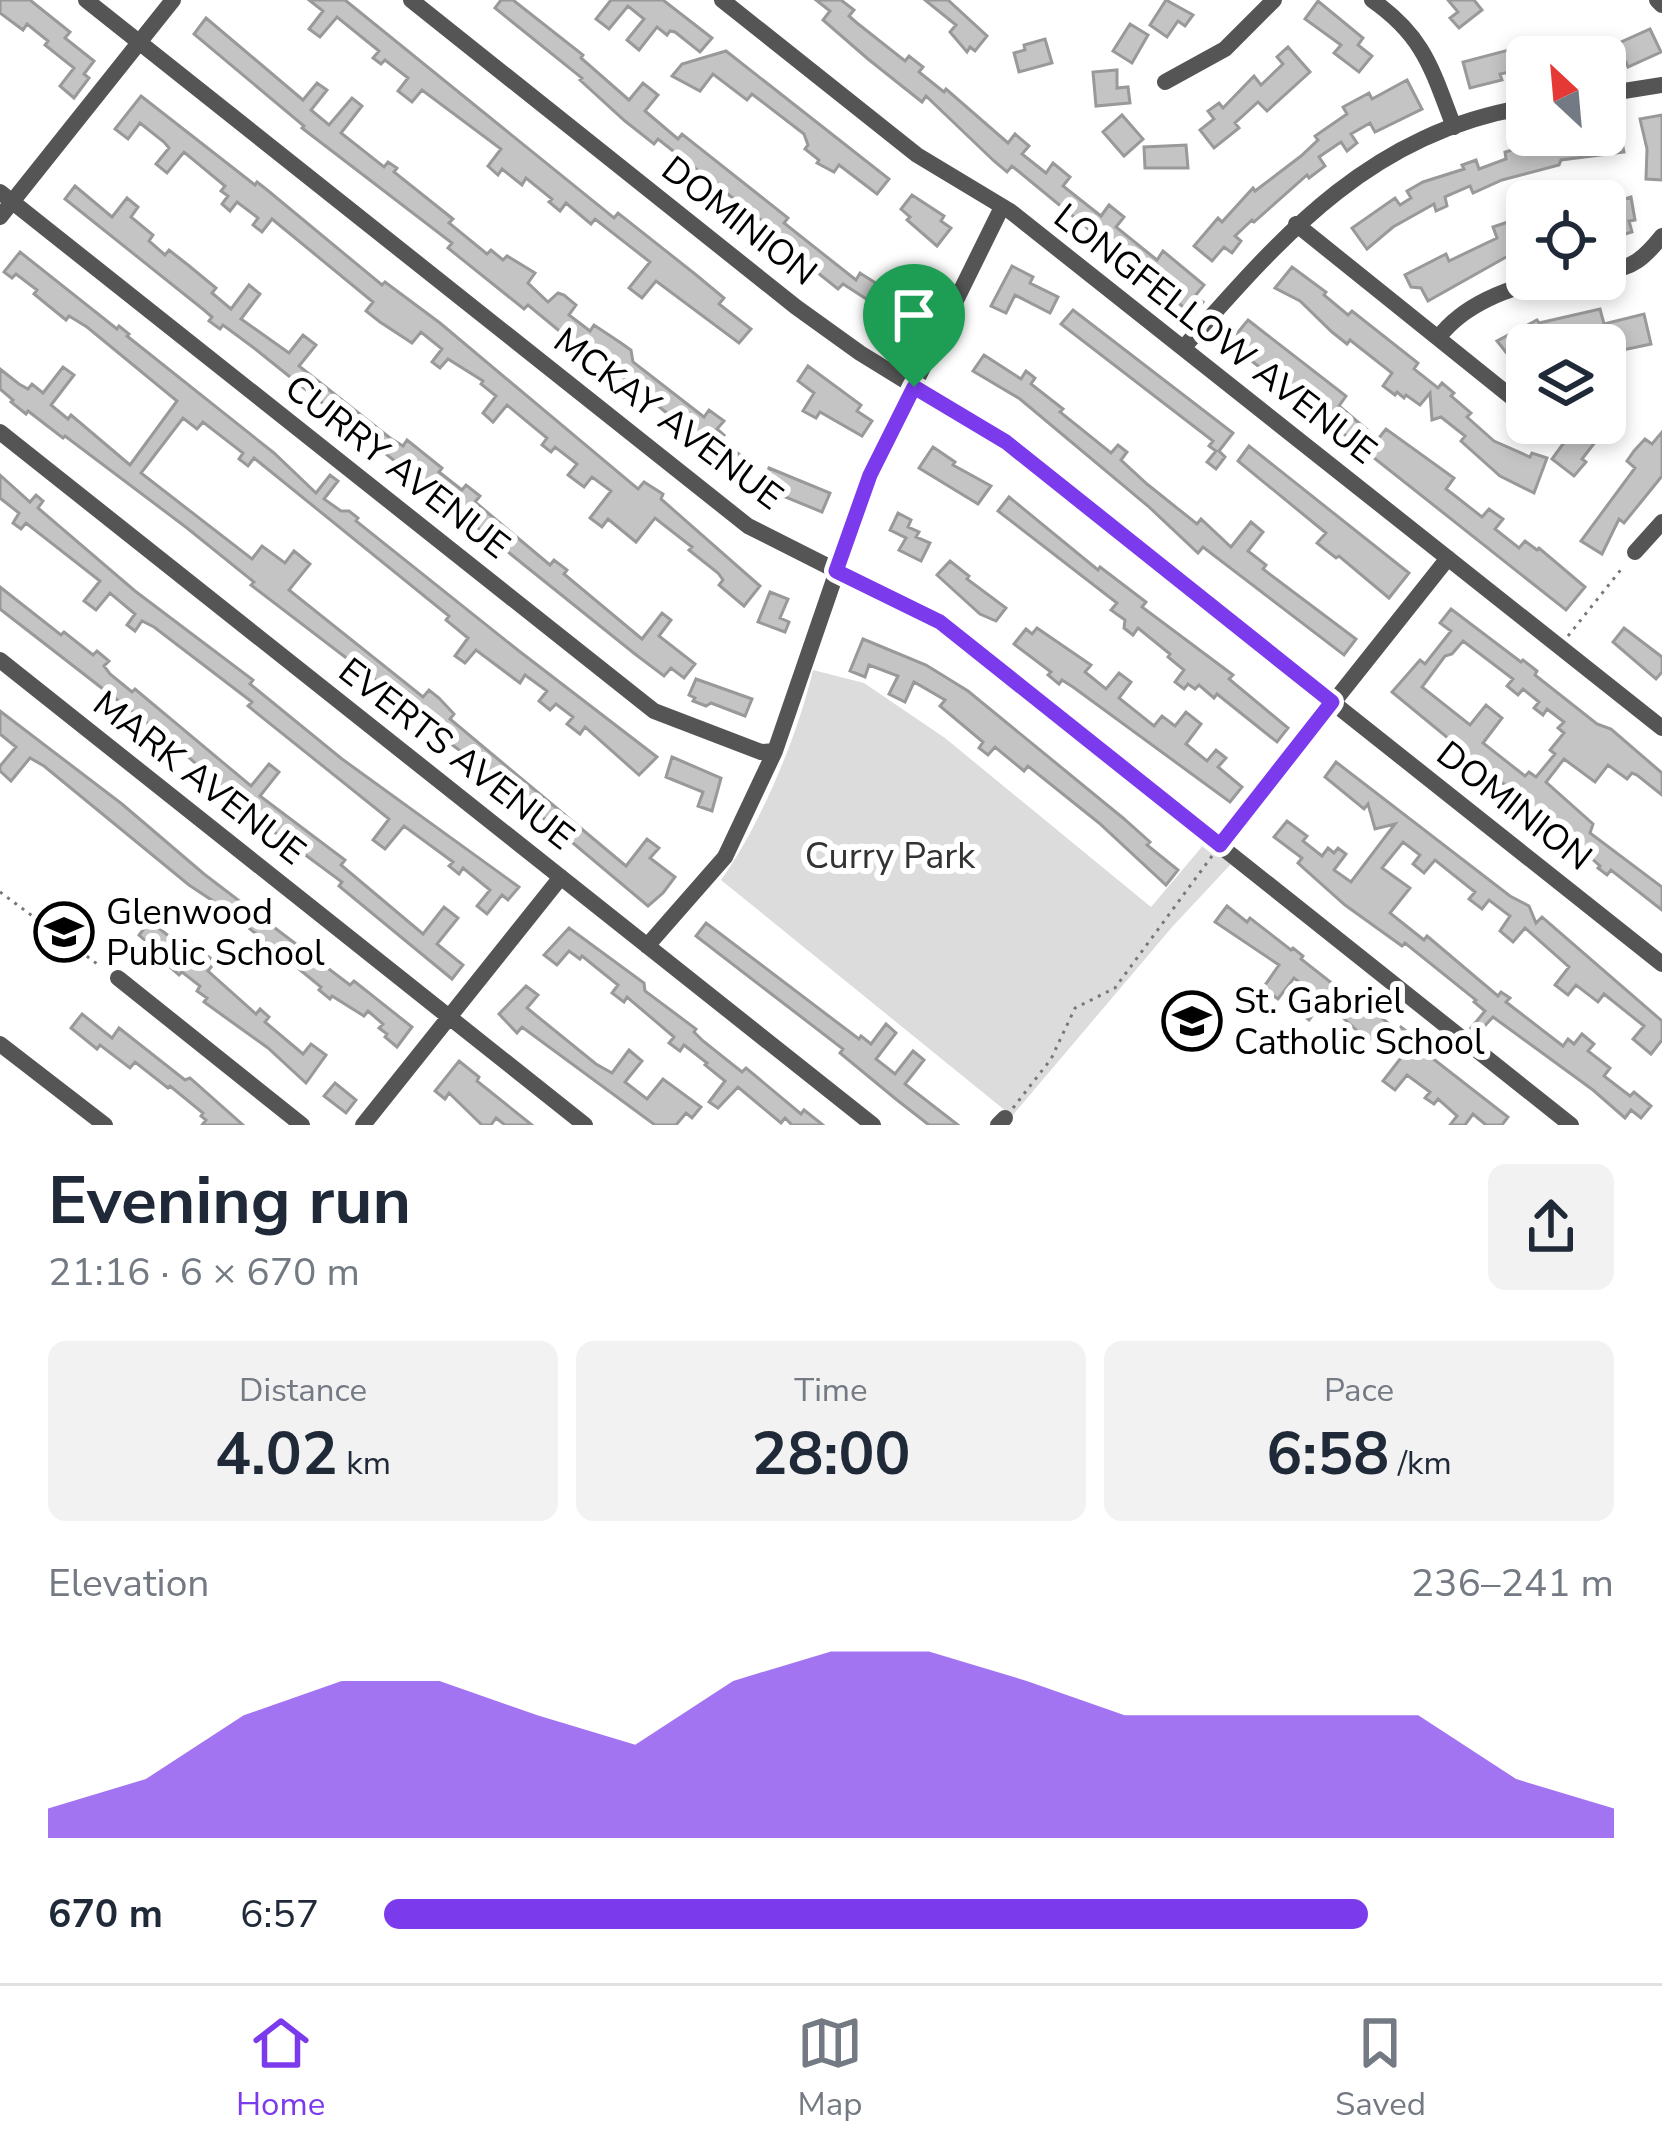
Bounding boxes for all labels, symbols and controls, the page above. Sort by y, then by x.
north arrow [1506,36,1626,156]
map controls [1506,36,1626,444]
street label: DOMINION [651,145,827,297]
button: locate [1506,180,1626,300]
street label: LONGFELLOW AVENUE [1044,193,1387,476]
pin [863,264,965,387]
icon: arrive [881,282,947,348]
street label: MCKAY AVENUE [544,317,793,522]
button: layers [1506,324,1626,444]
street label: CURRY AVENUE [274,364,520,571]
street label: EVERTS AVENUE [328,647,584,862]
street label: MARK AVENUE [83,680,315,877]
street label: DOMINION [1426,730,1602,882]
park label: Curry Park [805,832,976,881]
place label: Glenwood Public School [106,888,325,978]
school or university icon: Glenwood Public School [33,901,95,963]
place label: St. Gabriel Catholic School [1234,977,1485,1067]
school or university icon: St. Gabriel Catholic School [1161,990,1223,1052]
text: Evening run [48,1156,411,1246]
button: share [1488,1164,1614,1290]
text: 21:16 · 6 × 670 m [48,1246,360,1299]
text: Distance [239,1368,367,1413]
text: Time [794,1368,868,1413]
text: Pace [1324,1368,1394,1413]
text: 4.02 [215,1413,338,1495]
text: 28:00 [752,1413,910,1495]
text: 6:58 [1266,1413,1389,1495]
text: km [338,1441,391,1486]
text: /km [1389,1441,1452,1486]
text: Elevation [48,1557,209,1610]
text: 236–241 m [1411,1557,1614,1610]
text: 670 m [48,1888,163,1941]
text: 6:57 [240,1888,319,1941]
tab: Home [236,2010,325,2127]
tab: Map [797,2010,863,2127]
tab: Saved [1335,2010,1426,2127]

